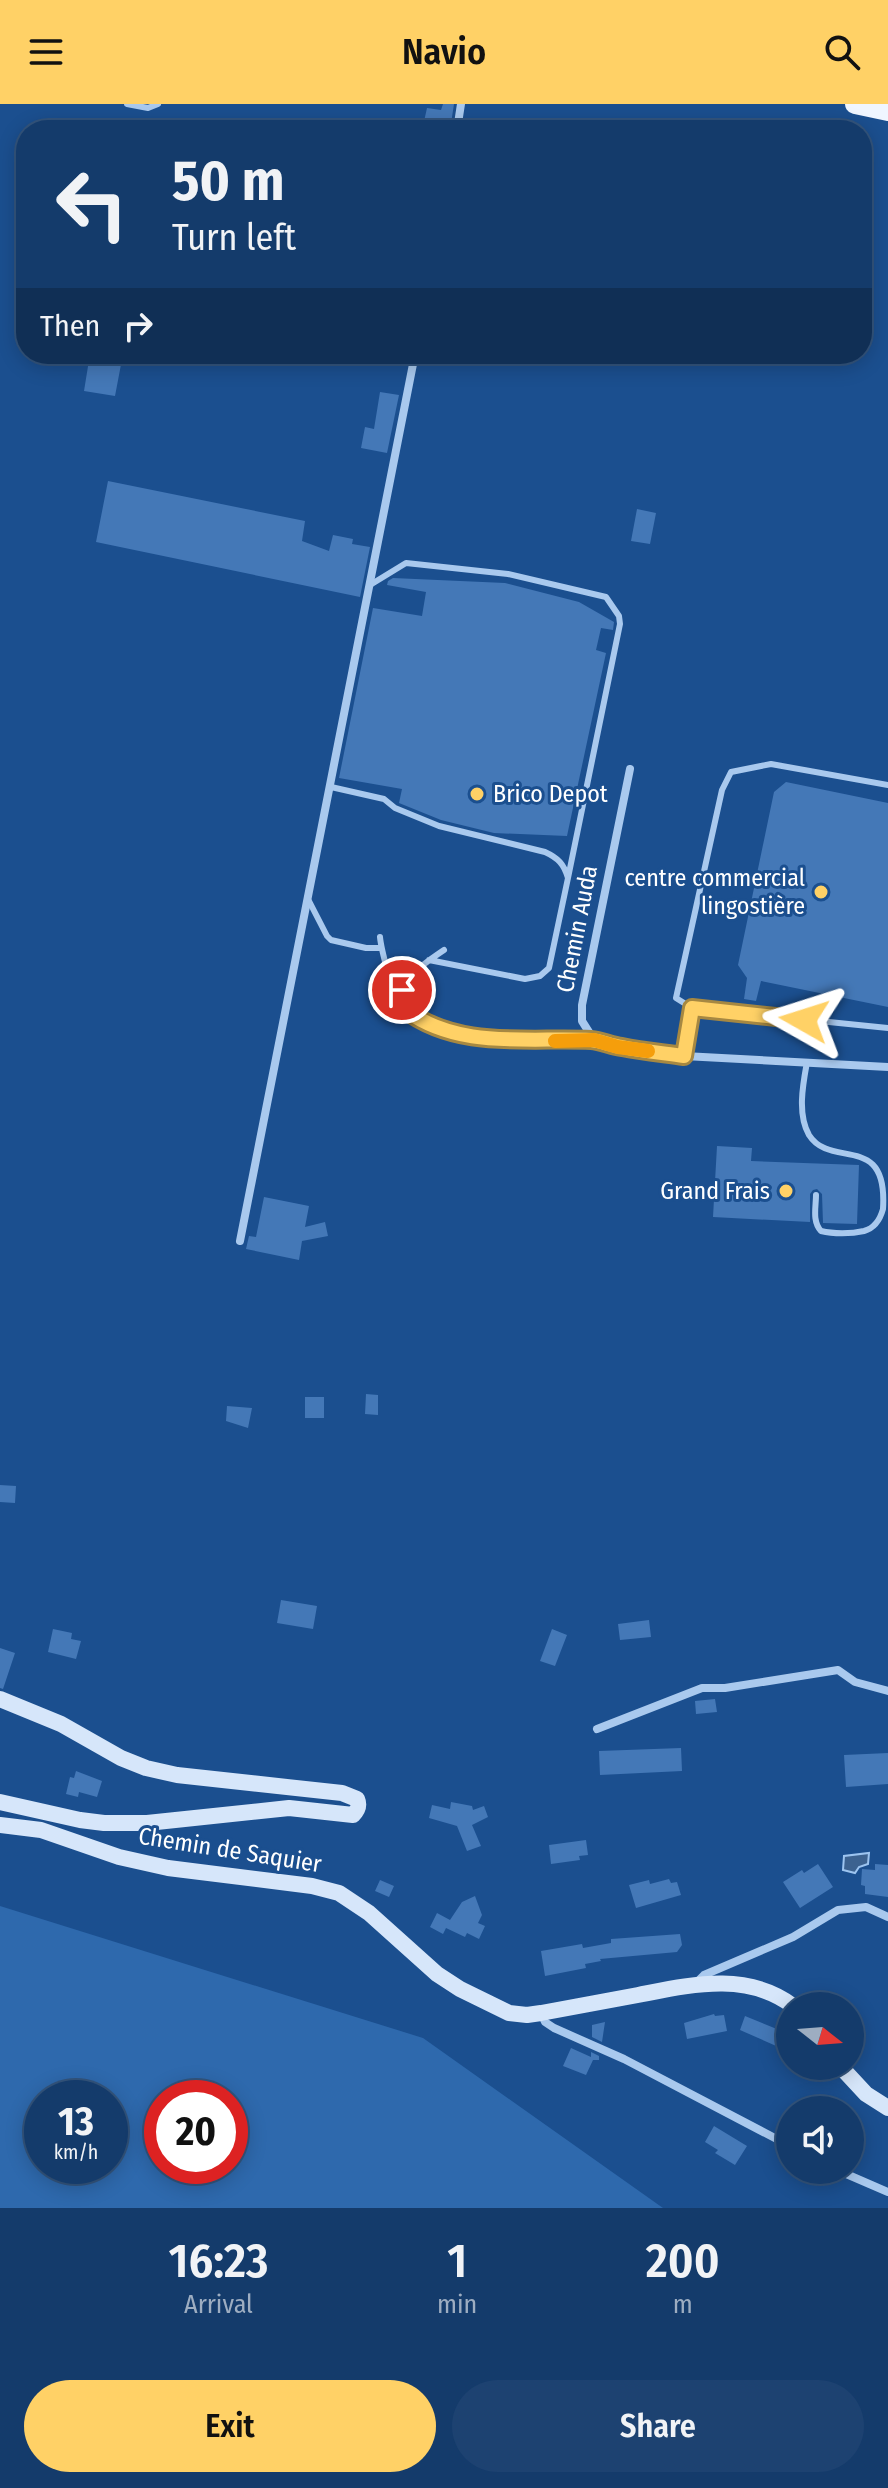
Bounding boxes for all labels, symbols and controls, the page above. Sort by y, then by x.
icon: menu [24,30,68,74]
text: Navio [402,30,486,74]
icon: search [820,30,864,74]
text: 50 m [172,148,284,215]
icon: left [40,152,144,256]
text: Turn left [172,216,296,260]
icon: right [116,304,160,348]
text: Then [40,308,100,344]
place label: Brico Depot [493,780,608,808]
marker: Brico Depot [468,785,486,803]
street label: Chemin Auda [551,863,603,995]
place label: centre commercial lingostière [625,864,805,920]
marker: centre commercial lingostière [812,883,830,901]
pin [368,956,436,1024]
icon: arrive [380,968,424,1012]
position arrow [762,978,846,1062]
place label: Grand Frais [660,1177,770,1205]
marker: Grand Frais [777,1182,795,1200]
street label: Chemin de Saquier [136,1822,324,1878]
north arrow [776,1992,864,2080]
map controls [776,1992,864,2184]
speed limit sign: 20 [144,2080,248,2184]
button: sound [776,2096,864,2184]
text: 13 [58,2098,94,2146]
text: km/h [54,2140,98,2164]
text: 16:23 [168,2232,269,2290]
text: 1 [447,2232,467,2290]
text: 200 [646,2232,720,2290]
text: Arrival [184,2289,253,2320]
text: min [437,2289,477,2320]
text: m [673,2289,693,2320]
button: Exit [24,2380,436,2472]
button: Share [452,2380,864,2472]

